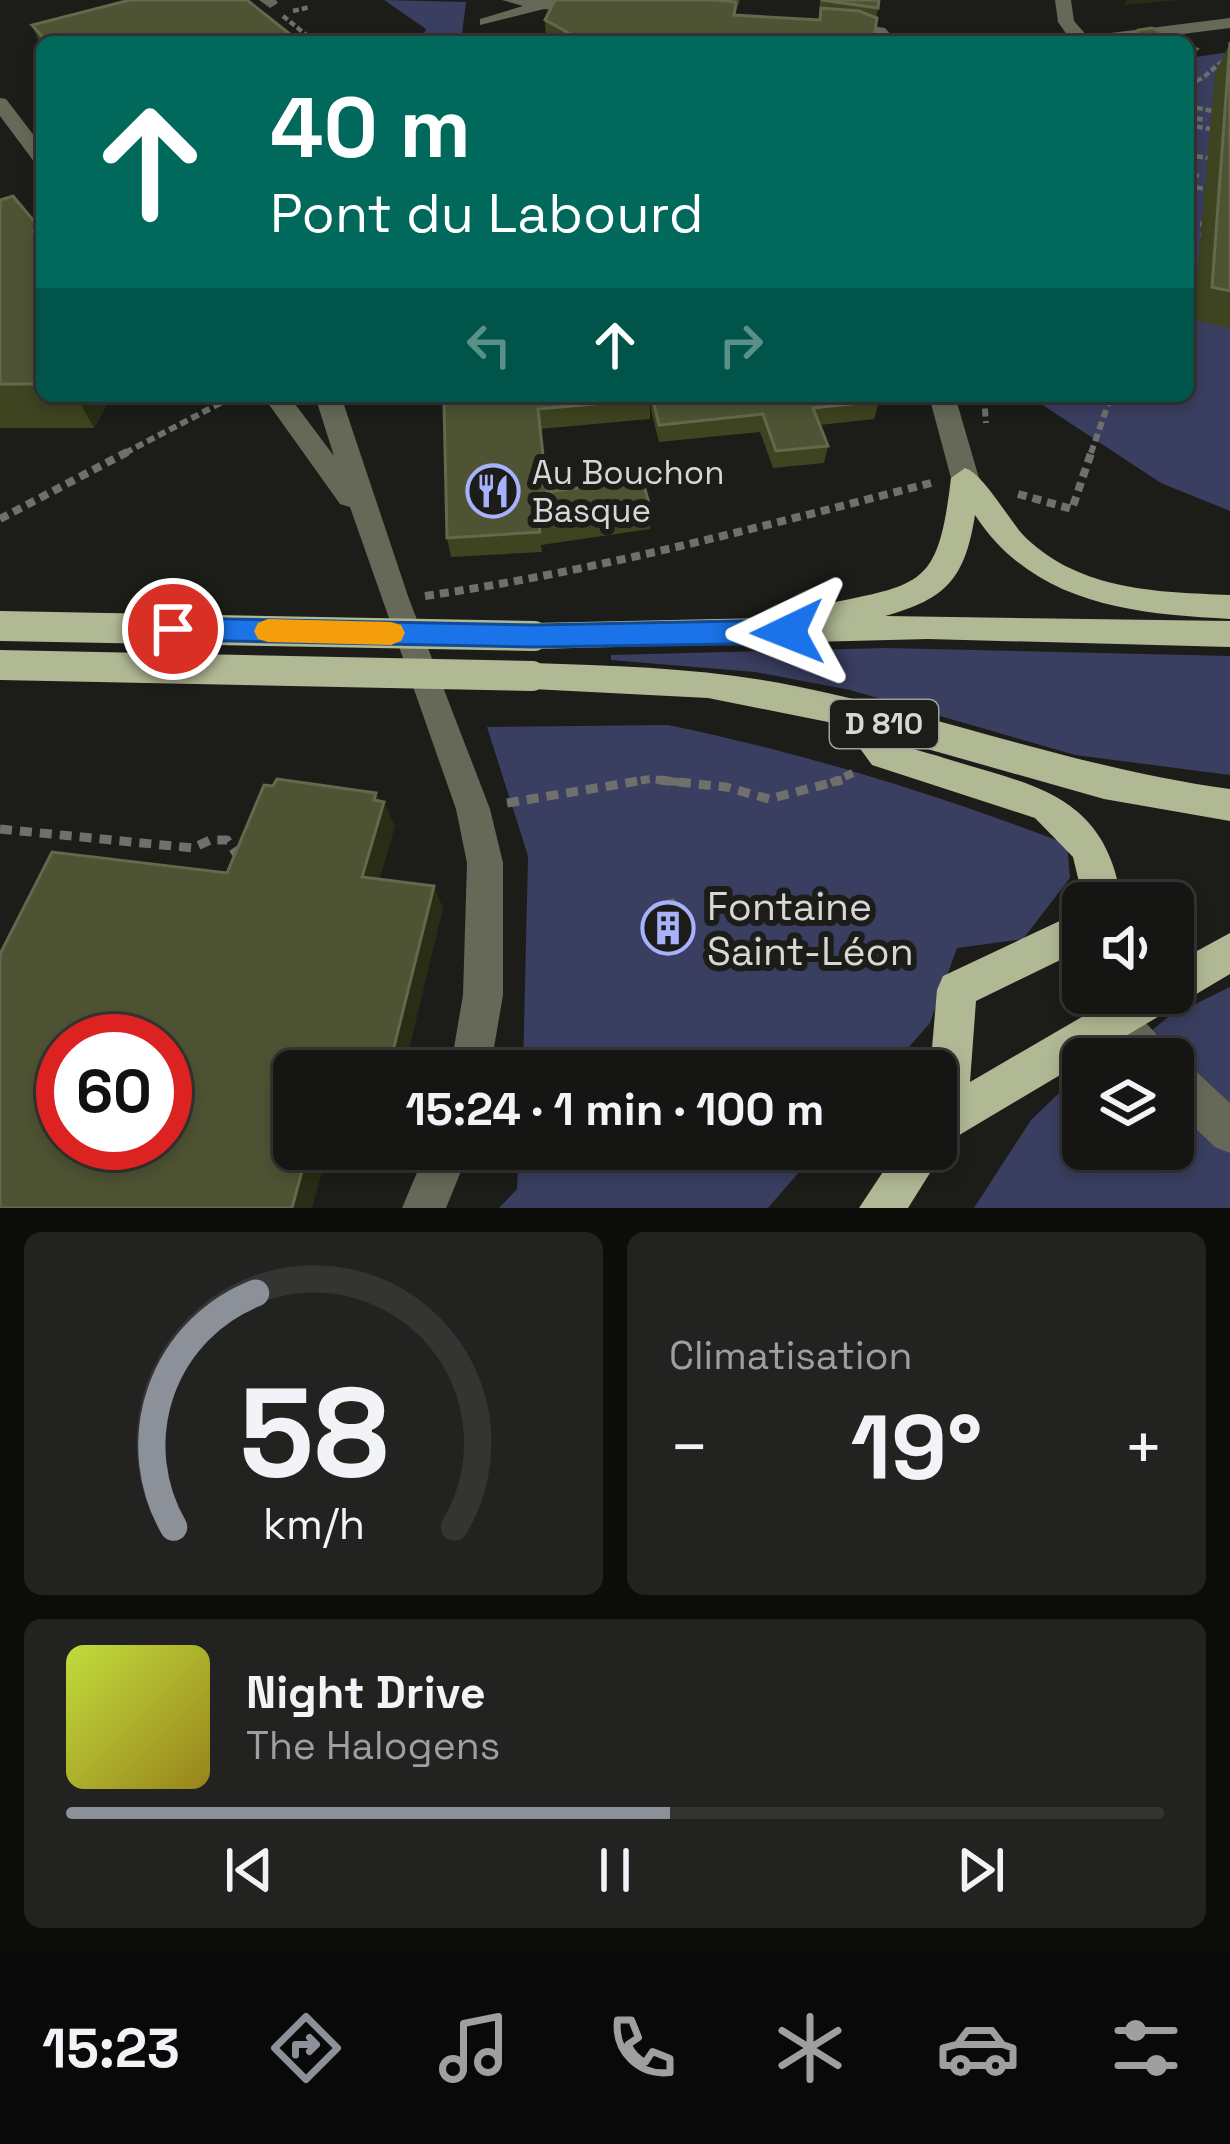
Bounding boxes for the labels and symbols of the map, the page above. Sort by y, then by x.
place label: Au Bouchon Basque [532,452,724,532]
restaurant icon: Au Bouchon Basque [465,463,521,519]
position arrow [725,569,851,695]
pin [122,578,224,680]
road number: D 810 [830,700,938,748]
place label: Fontaine Saint-Léon [707,882,914,976]
building icon: Fontaine Saint-Léon [640,900,696,956]
speed limit sign: 60 [36,1014,192,1170]

